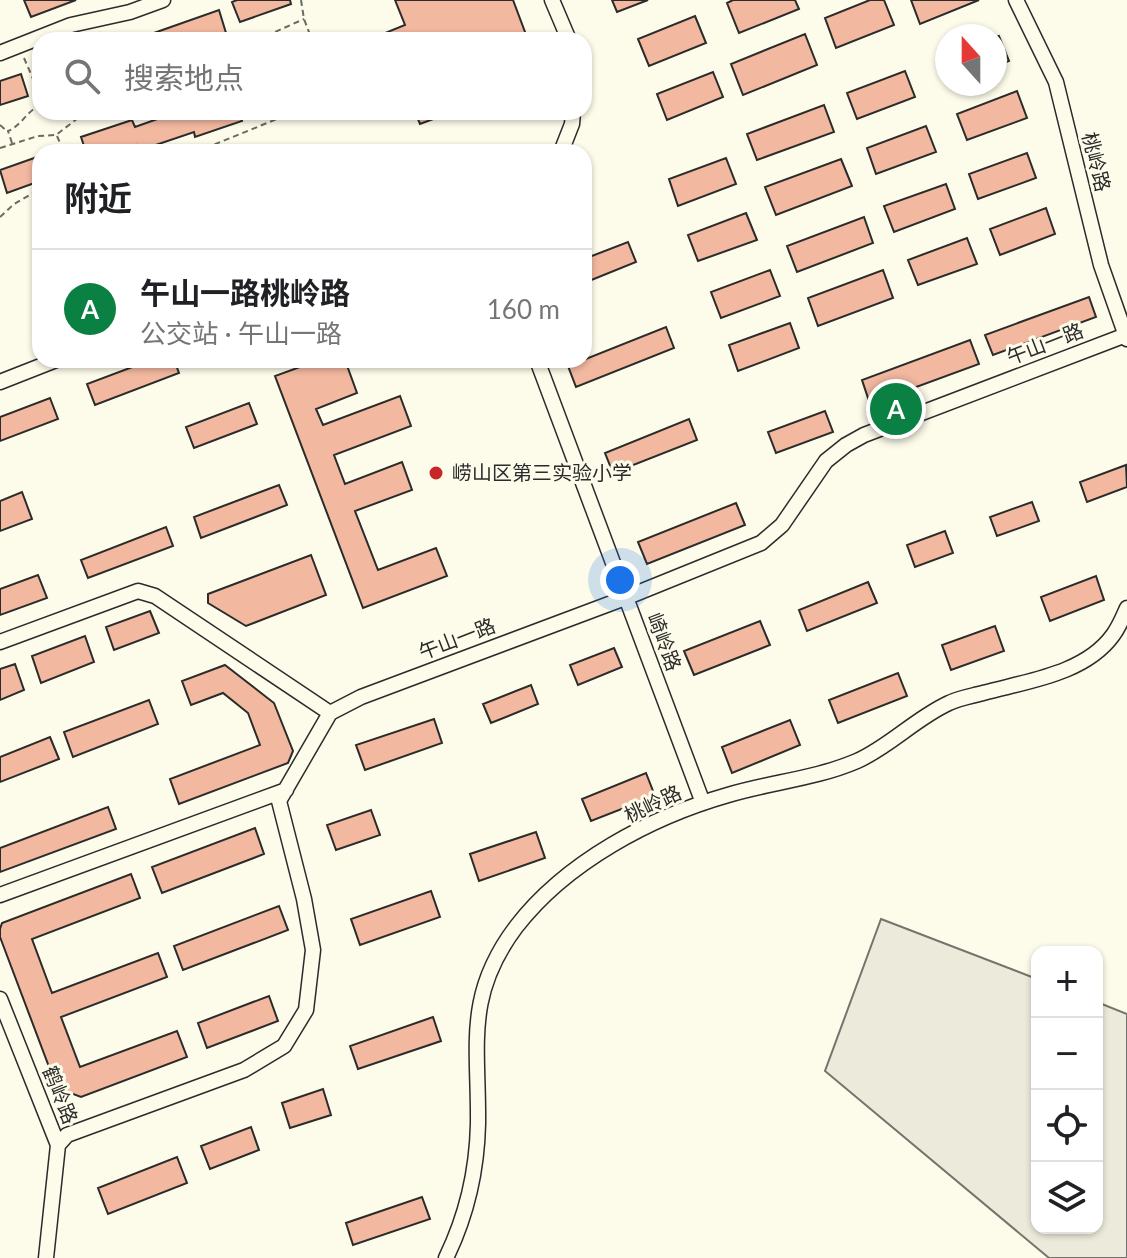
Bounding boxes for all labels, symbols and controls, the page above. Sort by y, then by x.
north arrow [935,24,1007,96]
search box [32,32,592,120]
icon: search [60,54,104,98]
text: 搜索地点 [124,59,244,95]
street label: 桃岭路 [1078,130,1116,194]
text: 附近 [64,177,132,218]
text: 午山一路桃岭路 [140,274,350,310]
text: A [81,293,99,325]
text: 160 m [487,293,560,325]
text: 公交站 · 午山一路 [140,317,342,349]
street label: 午山一路 [1003,318,1086,369]
pin: A [870,379,922,439]
place label: 崂山区第三实验小学 [452,460,632,484]
marker: 崂山区第三实验小学 [427,464,445,482]
your location [600,560,640,600]
street label: 崎岭路 [643,609,687,674]
street label: 午山一路 [415,613,498,664]
street label: 桃岭路 [620,780,685,827]
map controls [1031,946,1103,1234]
button: + [1031,946,1103,1018]
button: − [1031,1018,1103,1090]
street label: 鹤岭路 [39,1062,83,1127]
button: locate [1031,1090,1103,1162]
button: layers [1031,1162,1103,1234]

